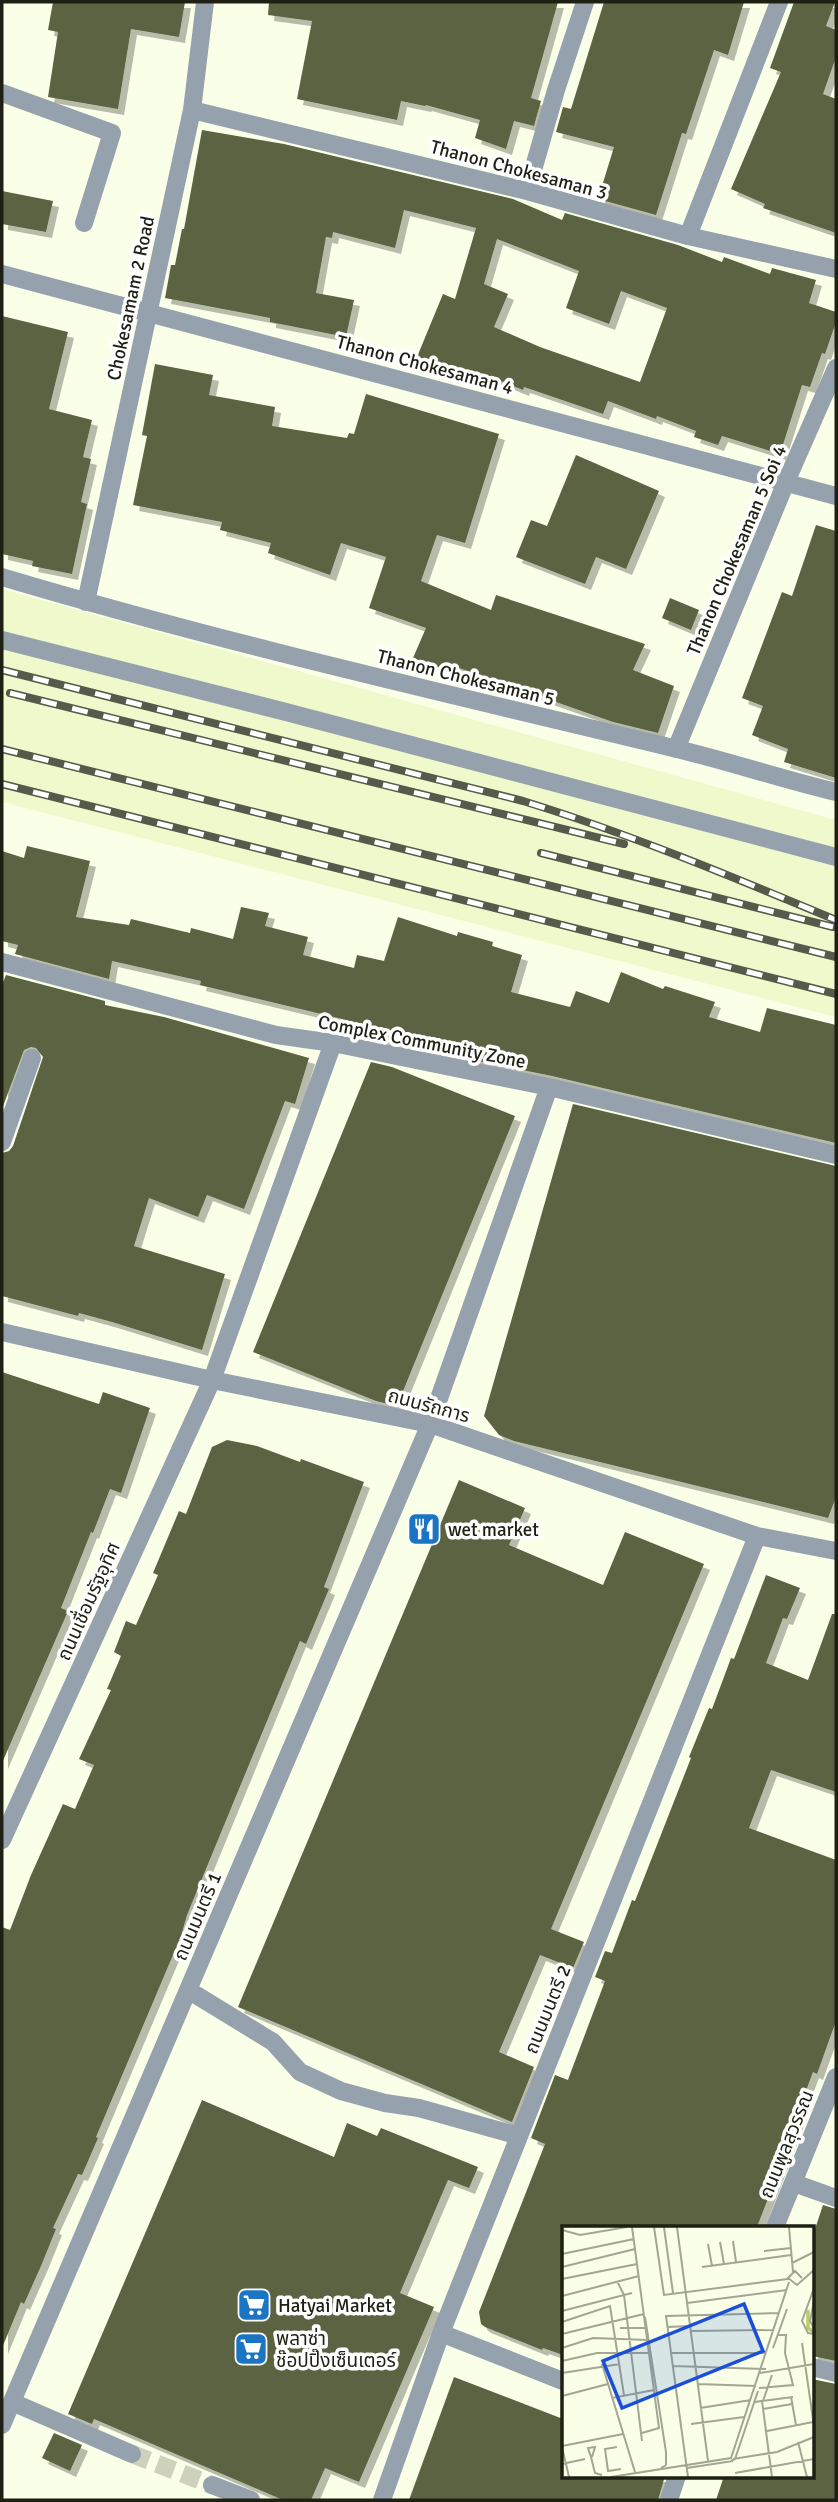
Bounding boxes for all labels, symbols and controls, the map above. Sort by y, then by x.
street label: Thanon Chokesaman 3 [428,135,610,205]
street label: Chokesamam 2 Road [102,214,160,383]
street label: Thanon Chokesaman 4 [334,330,516,400]
street label: Thanon Chokesaman 5 Soi 4 [682,442,792,659]
street label: Thanon Chokesaman 5 [375,644,557,712]
street label: Complex Community Zone [316,1010,528,1074]
street label: ถนนรัถการ [385,1384,472,1428]
restaurant icon: wet market [405,1510,443,1548]
place label: wet market [448,1518,539,1542]
street label: ถนนเชื่อมรัฐอุทิศ [50,1538,126,1664]
street label: ถนนมนตรี 1 [169,1869,227,1964]
street label: ถนนมนตรี 2 [519,1961,577,2057]
street label: ถนนพูลสุวรรณ [754,2087,820,2202]
inset map [562,2226,814,2478]
supermarket icon: Hatyai Market [235,2286,273,2324]
place label: Hatyai Market [278,2294,392,2318]
place label: พลาซ่า ช๊อปปิ๊งเซ็นเตอร์ [276,2327,397,2373]
supermarket icon: พลาซ่า ช๊อปปิ๊งเซ็นเตอร์ [232,2330,270,2368]

